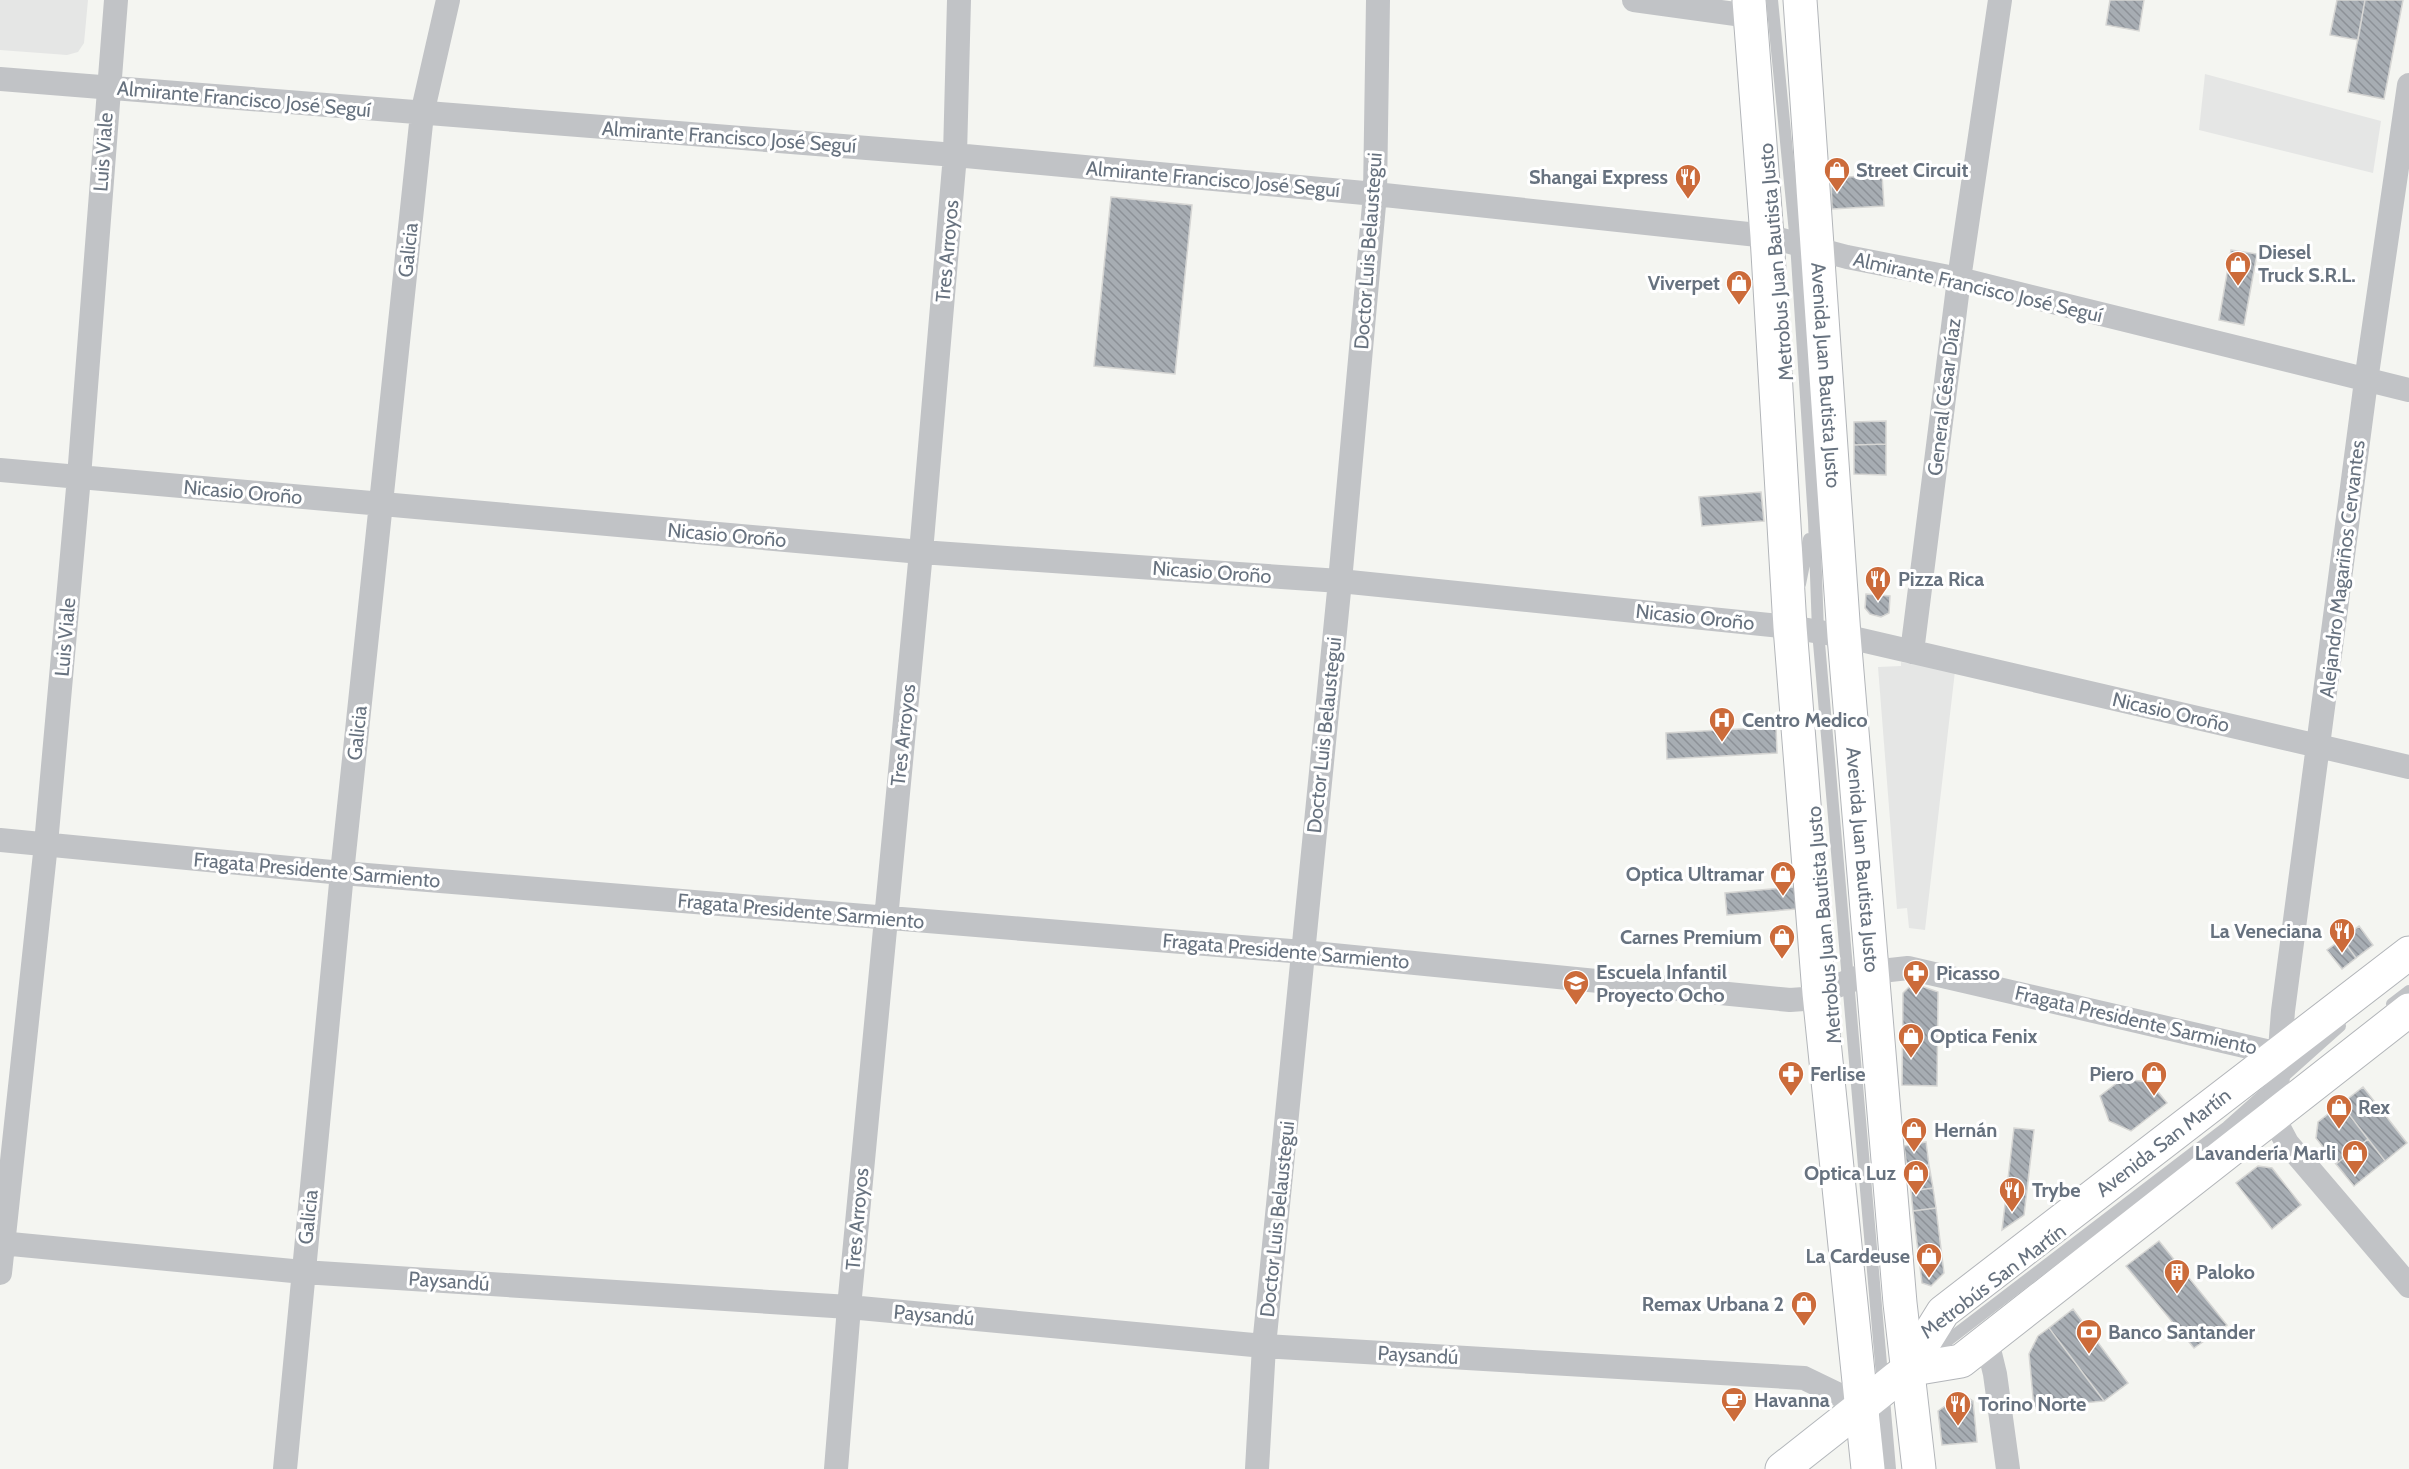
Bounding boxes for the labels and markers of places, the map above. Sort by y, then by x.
shop icon: Street Circuit [1822,155,1852,193]
place label: Street Circuit [1856,158,1968,182]
restaurant icon: Shangai Express [1673,162,1703,200]
place label: Shangai Express [1529,165,1668,189]
place label: Diesel Truck S.R.L. [2258,240,2356,287]
shop icon: Diesel Truck S.R.L. [2223,249,2253,287]
shop icon: Viverpet [1724,268,1754,306]
place label: Viverpet [1648,271,1720,295]
restaurant icon: Pizza Rica [1863,564,1893,602]
place label: Pizza Rica [1898,567,1984,591]
hospital icon: Centro Medico [1707,705,1737,743]
place label: Centro Medico [1742,708,1868,732]
shop icon: Optica Ultramar [1768,859,1798,897]
place label: Optica Ultramar [1626,862,1764,886]
restaurant icon: La Veneciana [2327,916,2357,954]
place label: La Veneciana [2210,919,2322,943]
shop icon: Carnes Premium [1767,922,1797,960]
place label: Carnes Premium [1620,925,1762,949]
pharmacy icon: Picasso [1901,958,1931,996]
place label: Escuela Infantil Proyecto Ocho [1596,960,1727,1007]
place label: Picasso [1936,961,2000,985]
school or university icon: Escuela Infantil Proyecto Ocho [1561,968,1591,1006]
shop icon: Optica Fenix [1896,1021,1926,1059]
place label: Optica Fenix [1930,1024,2038,1048]
pharmacy icon: Ferlise [1776,1059,1806,1097]
shop icon: Piero [2139,1059,2169,1097]
place label: Ferlise [1810,1062,1866,1086]
place label: Piero [2089,1062,2134,1086]
shop icon: Rex [2324,1092,2354,1130]
place label: Rex [2358,1095,2390,1119]
shop icon: Hernán [1899,1115,1929,1153]
place label: Hernán [1934,1118,1997,1142]
shop icon: Lavandería Marli [2340,1138,2370,1176]
place label: Lavandería Marli [2195,1141,2336,1165]
shop icon: Optica Luz [1901,1158,1931,1196]
place label: Optica Luz [1804,1161,1897,1185]
restaurant icon: Trybe [1997,1175,2027,1213]
place label: Trybe [2032,1178,2080,1202]
shop icon: La Cardeuse [1914,1241,1944,1279]
place label: La Cardeuse [1805,1244,1910,1268]
building icon: Paloko [2162,1257,2192,1295]
place label: Paloko [2196,1260,2255,1284]
shop icon: Remax Urbana 2 [1789,1289,1819,1327]
place label: Remax Urbana 2 [1642,1292,1784,1316]
bank icon: Banco Santander [2074,1317,2104,1355]
place label: Banco Santander [2108,1320,2256,1344]
cafe icon: Havanna [1719,1385,1749,1423]
place label: Havanna [1754,1388,1830,1412]
restaurant icon: Torino Norte [1943,1389,1973,1427]
place label: Torino Norte [1978,1392,2086,1416]

